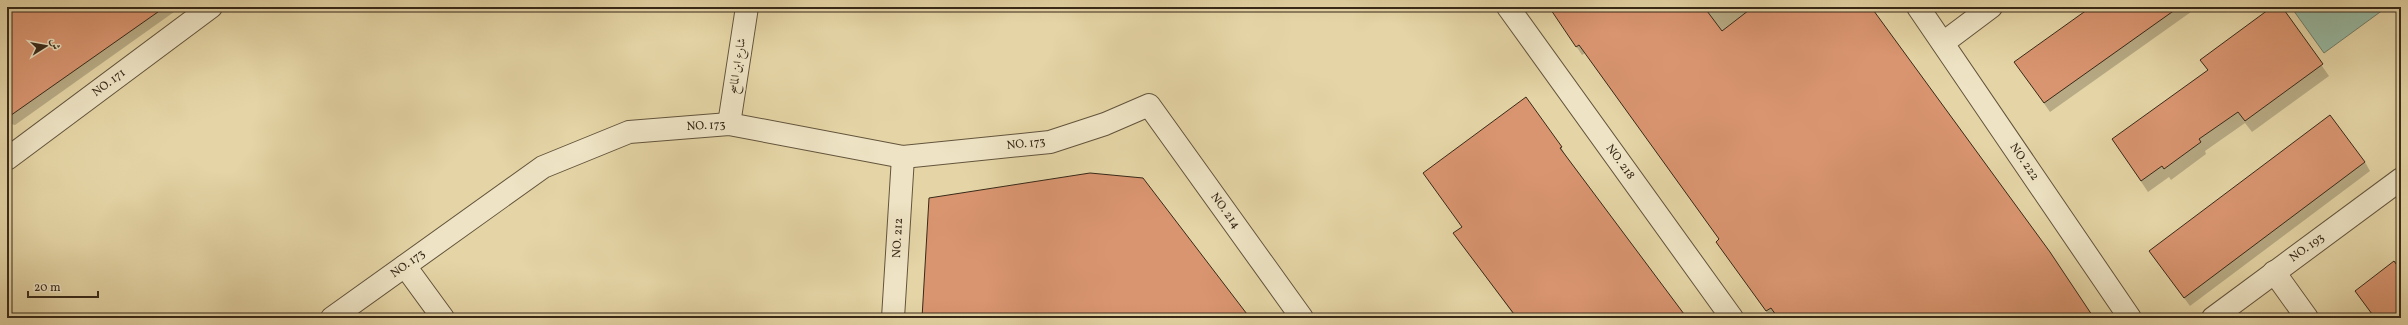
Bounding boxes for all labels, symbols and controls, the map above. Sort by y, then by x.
north arrow [26,26,66,66]
street label: شارع ابن الماسح [726,37,752,95]
text: ش [46,38,63,51]
street label: NO. 171 [89,65,129,101]
street label: NO. 173 [686,117,726,135]
street label: NO. 173 [1006,134,1046,154]
street label: NO. 222 [2006,140,2042,184]
street label: NO. 218 [1602,141,1638,183]
street label: NO. 214 [1206,190,1244,232]
street label: NO. 212 [889,217,907,259]
street label: NO. 193 [2286,230,2328,266]
street label: NO. 173 [388,246,428,282]
scale bar [28,273,98,299]
text: 20 m [34,280,61,296]

